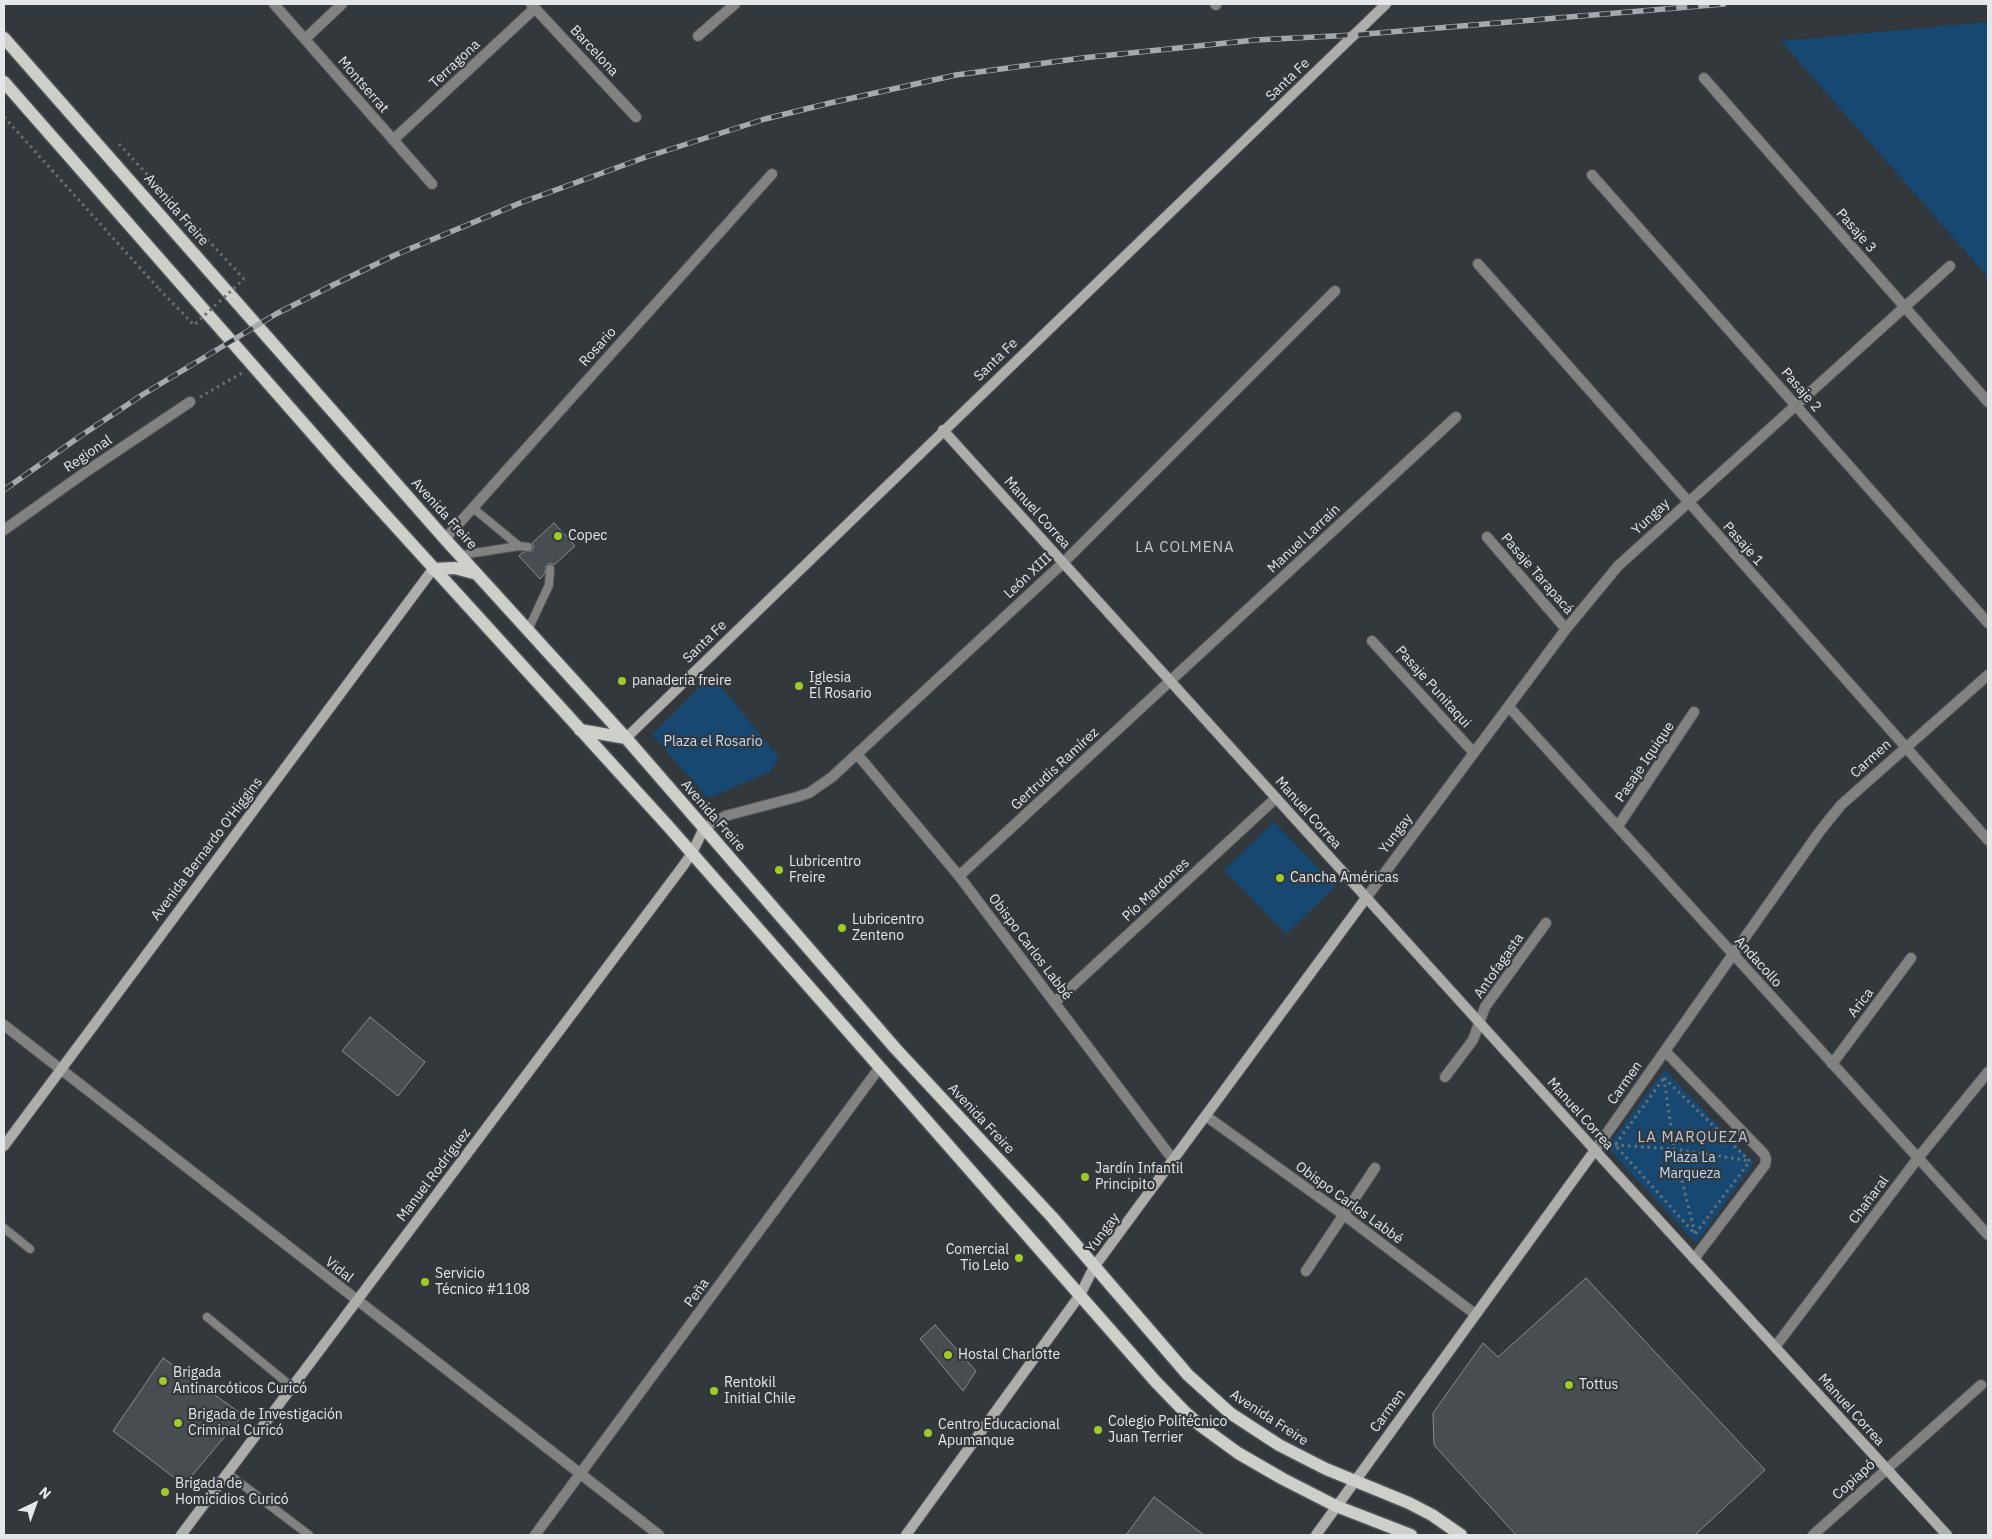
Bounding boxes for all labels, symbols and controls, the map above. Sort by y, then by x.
street label: Barcelona [566,22,622,80]
street label: Terragona [426,36,484,92]
street label: Montserrat [334,53,392,117]
street label: Santa Fe [1263,55,1313,105]
street label: Avenida Freire [140,171,212,249]
street label: Pasaje 3 [1832,205,1880,257]
street label: Rosario [576,324,620,370]
street label: Santa Fe [971,335,1021,385]
street label: Pasaje 2 [1777,364,1825,416]
street label: Regional [61,432,115,476]
street label: Manuel Correa [1000,473,1074,553]
street label: Avenida Freire [408,475,480,553]
street label: Yungay [1629,495,1673,539]
street label: Manuel Larraín [1264,501,1344,577]
street label: Pasaje 1 [1719,519,1767,569]
place label: Copec [568,528,607,544]
marker: Copec [552,530,564,542]
street label: Pasaje Tarapacá [1497,530,1577,618]
district label: LA COLMENA [1134,539,1236,557]
street label: León XIII [1001,550,1055,602]
street label: Santa Fe [680,617,730,667]
street label: Pasaje Punitaqui [1392,643,1474,731]
place label: Iglesia El Rosario [809,670,872,702]
place label: panaderia freire [632,673,732,689]
marker: panaderia freire [616,675,628,687]
marker: Iglesia El Rosario [793,680,805,692]
street label: Pasaje Iquique [1612,719,1678,805]
street label: Gertrudis Ramírez [1008,724,1102,814]
park label: Plaza el Rosario [663,734,763,750]
street label: Carmen [1847,736,1895,782]
street label: Manuel Correa [1271,773,1345,853]
street label: Avenida Bernardo O'Higgins [148,774,266,924]
street label: Avenida Freire [677,777,749,855]
street label: Yungay [1376,811,1416,857]
place label: Lubricentro Freire [789,854,861,886]
street label: Pío Mardones [1119,855,1193,925]
marker: Lubricentro Freire [773,864,785,876]
place label: Cancha Américas [1290,870,1399,886]
marker: Cancha Américas [1274,872,1286,884]
street label: Obispo Carlos Labbé [984,890,1076,1004]
place label: Lubricentro Zenteno [852,912,924,944]
marker: Lubricentro Zenteno [836,922,848,934]
street label: Antofagasta [1470,930,1528,1002]
street label: Andacollo [1731,933,1785,991]
street label: Arica [1845,985,1877,1021]
street label: Carmen [1604,1058,1646,1108]
street label: Manuel Correa [1543,1074,1617,1154]
street label: Avenida Freire [944,1080,1018,1158]
street label: Manuel Rodríguez [394,1125,474,1225]
district label: LA MARQUEZA [1636,1129,1750,1147]
park label: Plaza La Marqueza [1659,1150,1721,1182]
street label: Obispo Carlos Labbé [1292,1158,1406,1248]
place label: Jardín Infantil Principito [1095,1161,1183,1194]
marker: Jardín Infantil Principito [1079,1171,1091,1183]
street label: Chañaral [1845,1173,1893,1227]
street label: Yungay [1083,1210,1123,1256]
place label: Comercial Tio Lelo [946,1242,1009,1274]
marker: Comercial Tio Lelo [1013,1252,1025,1264]
street label: Vidal [321,1254,357,1286]
place label: Servicio Técnico #1108 [435,1266,530,1298]
street label: Peña [681,1275,713,1311]
marker: Servicio Técnico #1108 [419,1276,431,1288]
place label: Hostal Charlotte [958,1347,1060,1363]
marker: Hostal Charlotte [942,1349,954,1361]
place label: Brigada Antinarcóticos Curicó [173,1365,307,1398]
street label: Manuel Correa [1814,1370,1888,1450]
marker: Brigada Antinarcóticos Curicó [157,1375,169,1387]
place label: Rentokil Initial Chile [724,1375,796,1408]
place label: Tottus [1579,1377,1618,1393]
marker: Tottus [1563,1379,1575,1391]
marker: Rentokil Initial Chile [708,1385,720,1397]
street label: Avenida Freire [1227,1386,1311,1450]
street label: Carmen [1367,1386,1409,1436]
place label: Brigada de Investigación Criminal Curicó [188,1407,343,1440]
place label: Colegio Politécnico Juan Terrier [1108,1414,1227,1446]
marker: Brigada de Investigación Criminal Curicó [172,1417,184,1429]
place label: Centro Educacional Apumanque [938,1417,1060,1450]
marker: Colegio Politécnico Juan Terrier [1092,1424,1104,1436]
marker: Centro Educacional Apumanque [922,1427,934,1439]
street label: Copiapó [1829,1456,1879,1504]
place label: Brigada de Homicidios Curicó [175,1476,289,1508]
north arrow [10,1479,60,1529]
text: N [35,1483,55,1503]
marker: Brigada de Homicidios Curicó [159,1486,171,1498]

